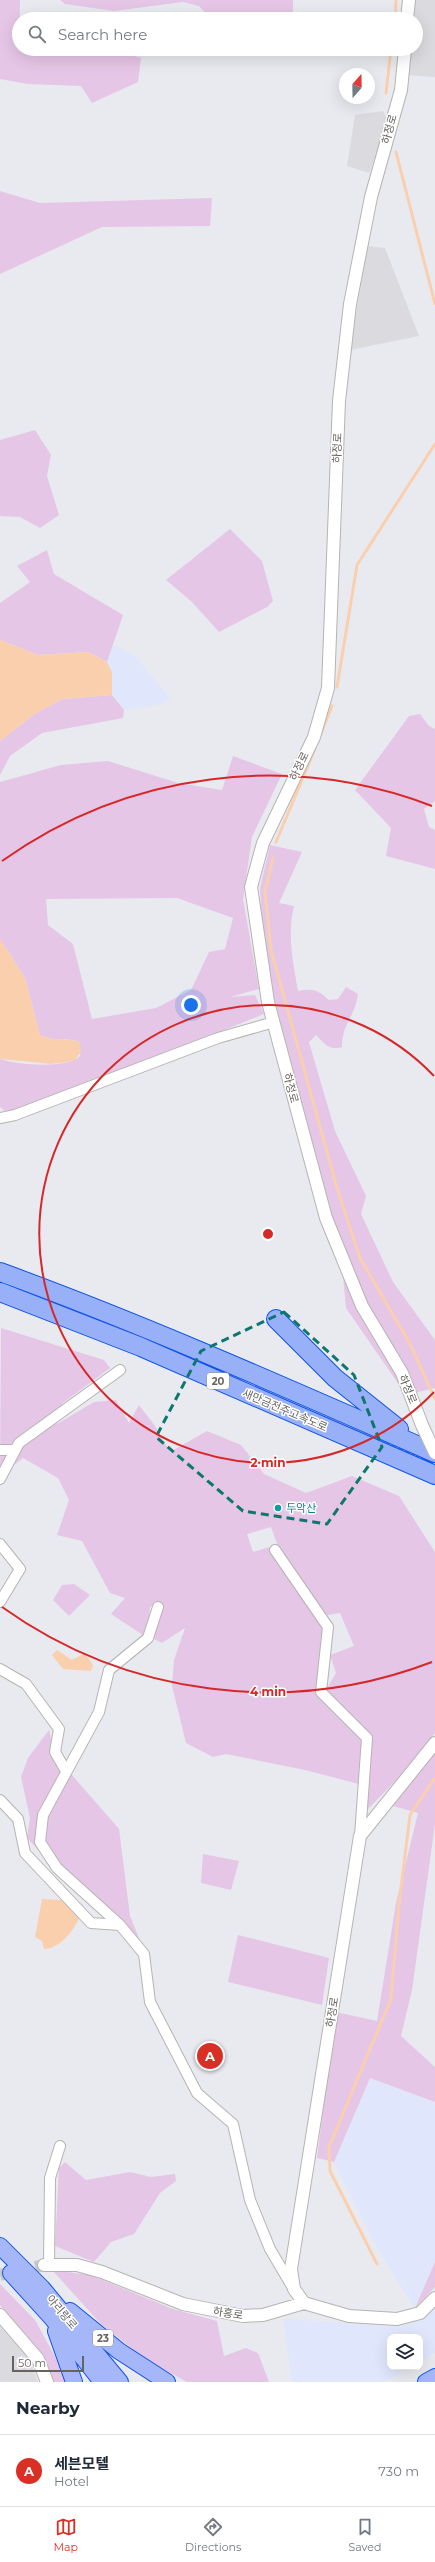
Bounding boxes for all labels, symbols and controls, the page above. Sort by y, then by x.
search box [12,12,423,56]
icon: search [26,23,48,45]
text: Search here [58,25,147,44]
north arrow [339,68,375,104]
street label: 하정로 [378,113,400,145]
street label: 하정로 [329,433,345,463]
street label: 하정로 [286,749,312,783]
your location [181,995,201,1015]
street label: 하정로 [280,1072,302,1104]
centre of rings [261,1227,275,1241]
street label: 하정로 [396,1372,420,1406]
road number: 20 [207,1373,229,1389]
street label: 새만금전주고속도로 [240,1386,330,1434]
text: 2 min [251,1455,285,1470]
place label: 두악산 [286,1501,316,1515]
marker: 두악산 [273,1503,283,1513]
text: 4 min [250,1684,286,1699]
street label: 하정로 [323,1996,341,2028]
pin: A [197,2041,223,2071]
street label: 아리랑로 [44,2292,80,2332]
street label: 하흥로 [212,2304,244,2322]
road number: 23 [93,2330,113,2346]
map controls [387,2334,423,2370]
button: layers [387,2334,423,2370]
scale bar [12,2354,84,2373]
text: 50 m [18,2356,46,2370]
text: Nearby [16,2398,80,2418]
text: 세븐모텔 [54,2454,109,2473]
text: A [24,2463,34,2479]
text: 730 m [378,2463,419,2479]
text: Hotel [54,2473,89,2489]
tab: Map [54,2516,78,2554]
tab: Directions [185,2516,241,2554]
tab: Saved [348,2516,381,2554]

